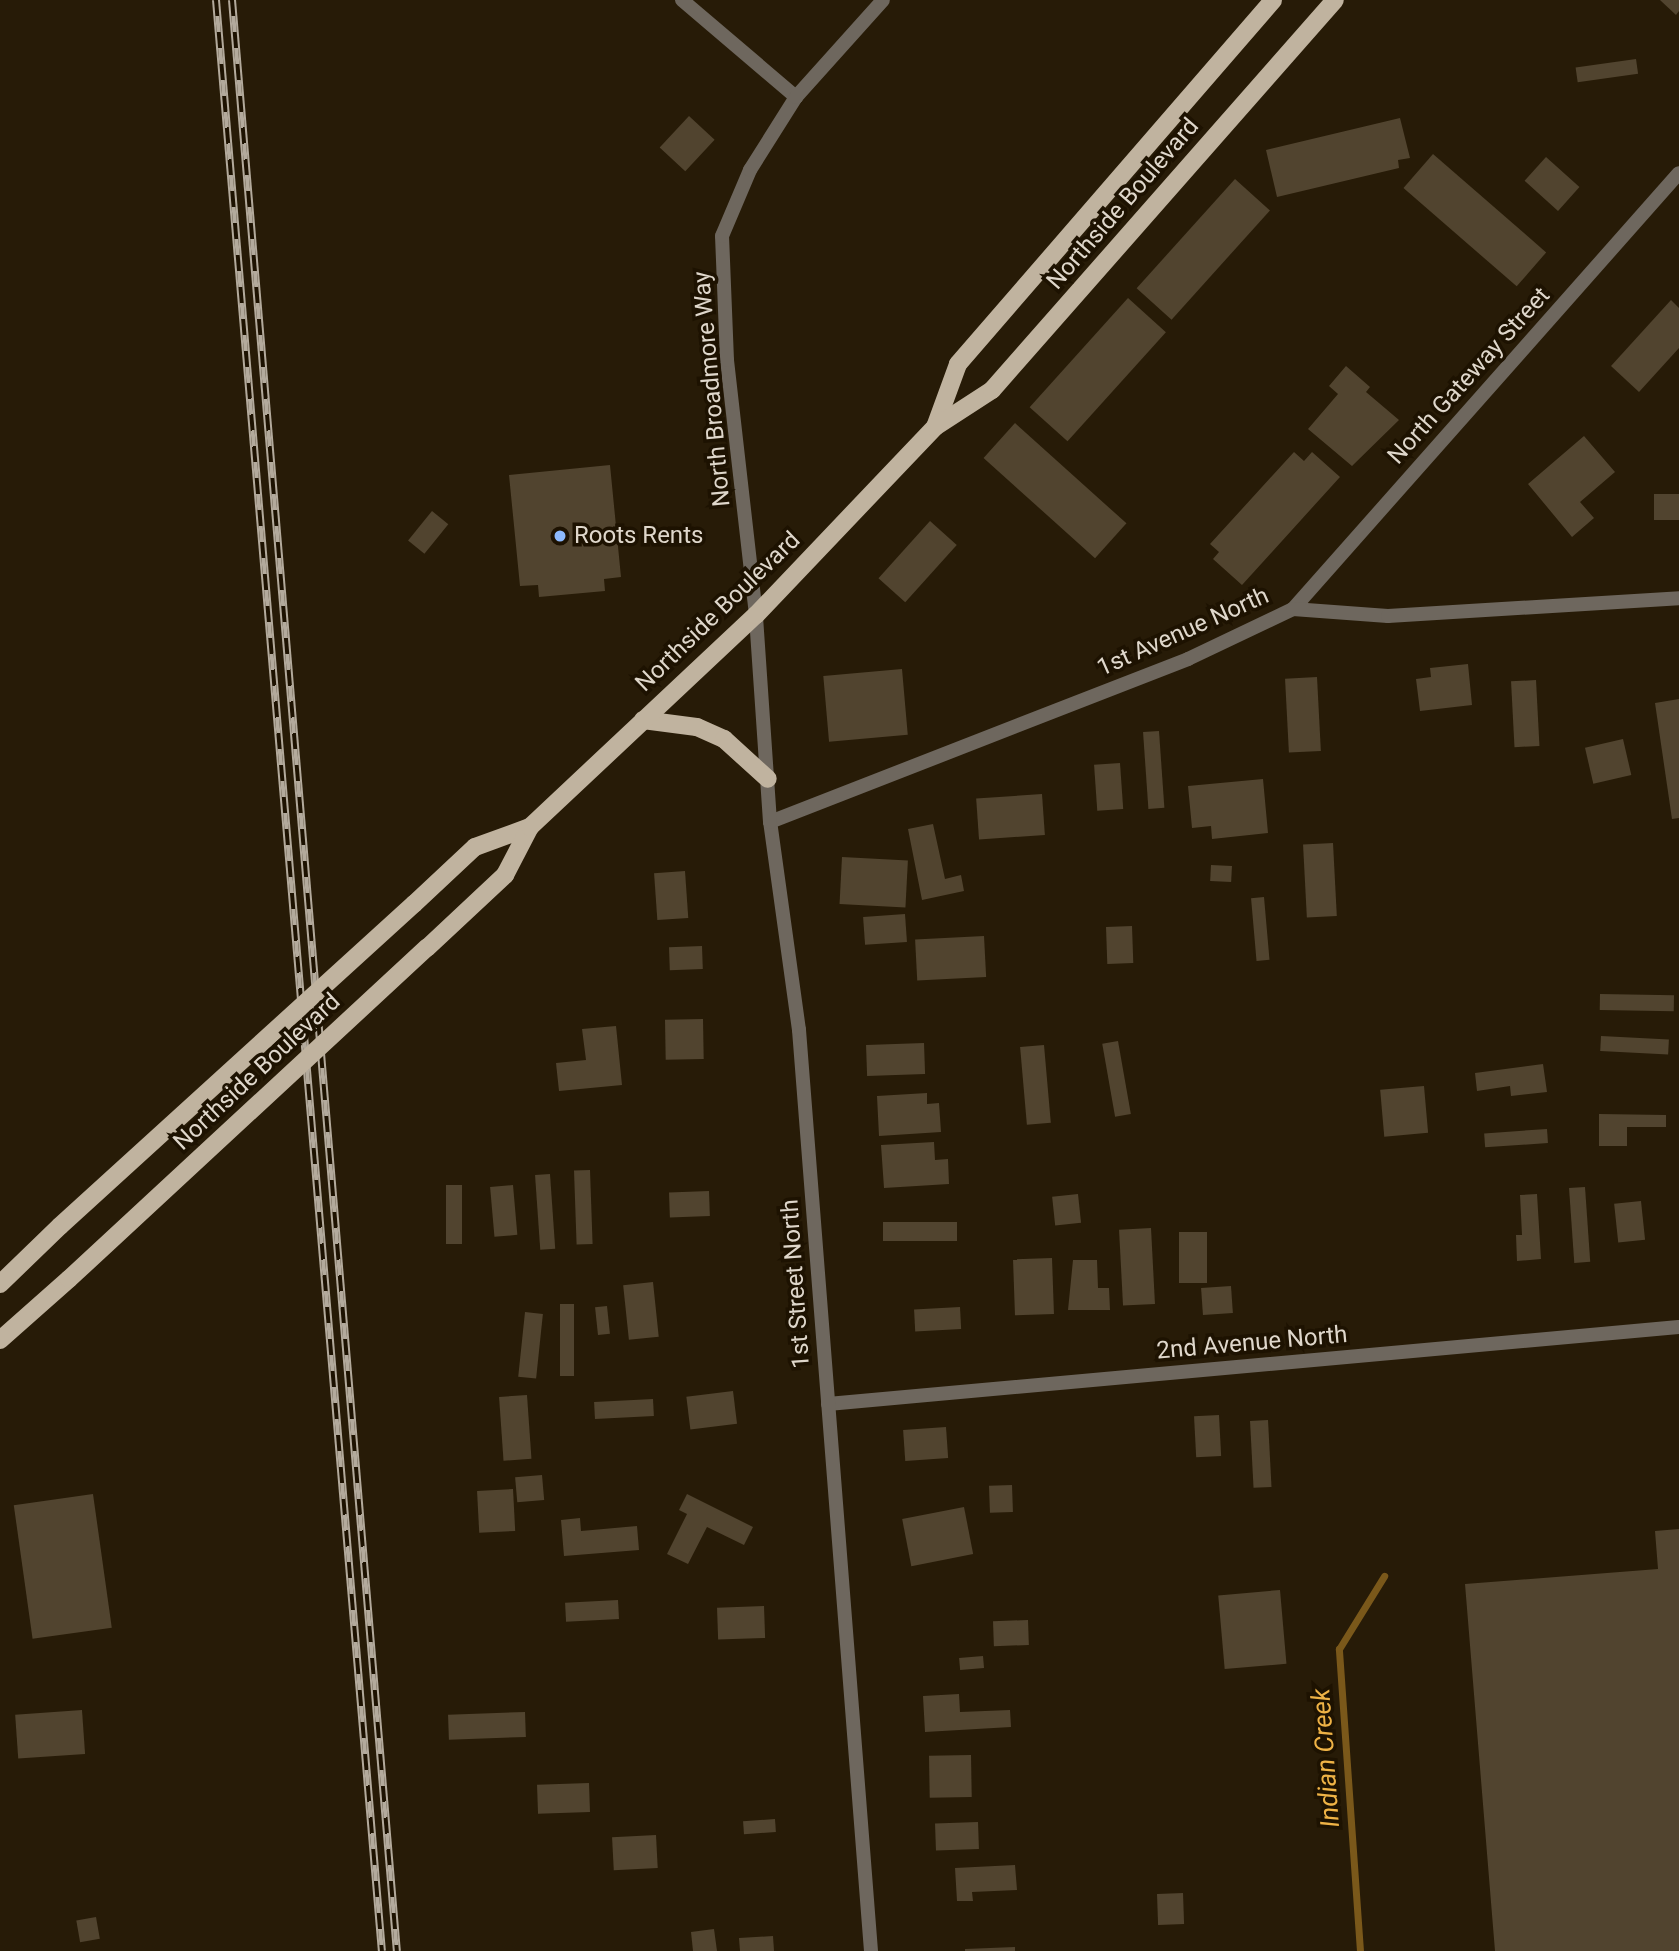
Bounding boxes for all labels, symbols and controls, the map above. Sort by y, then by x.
street label: Northside Boulevard [1041,113,1205,295]
street label: North Broadmore Way [687,270,737,508]
street label: North Gateway Street [1382,282,1556,470]
place label: Roots Rents [574,522,703,550]
street label: Northside Boulevard [630,526,806,698]
marker: Roots Rents [552,528,568,544]
street label: 1st Avenue North [1093,581,1273,683]
street label: Northside Boulevard [168,987,346,1157]
street label: 1st Street North [776,1198,816,1370]
street label: 2nd Avenue North [1155,1320,1349,1366]
water label: Indian Creek [1306,1687,1346,1829]

